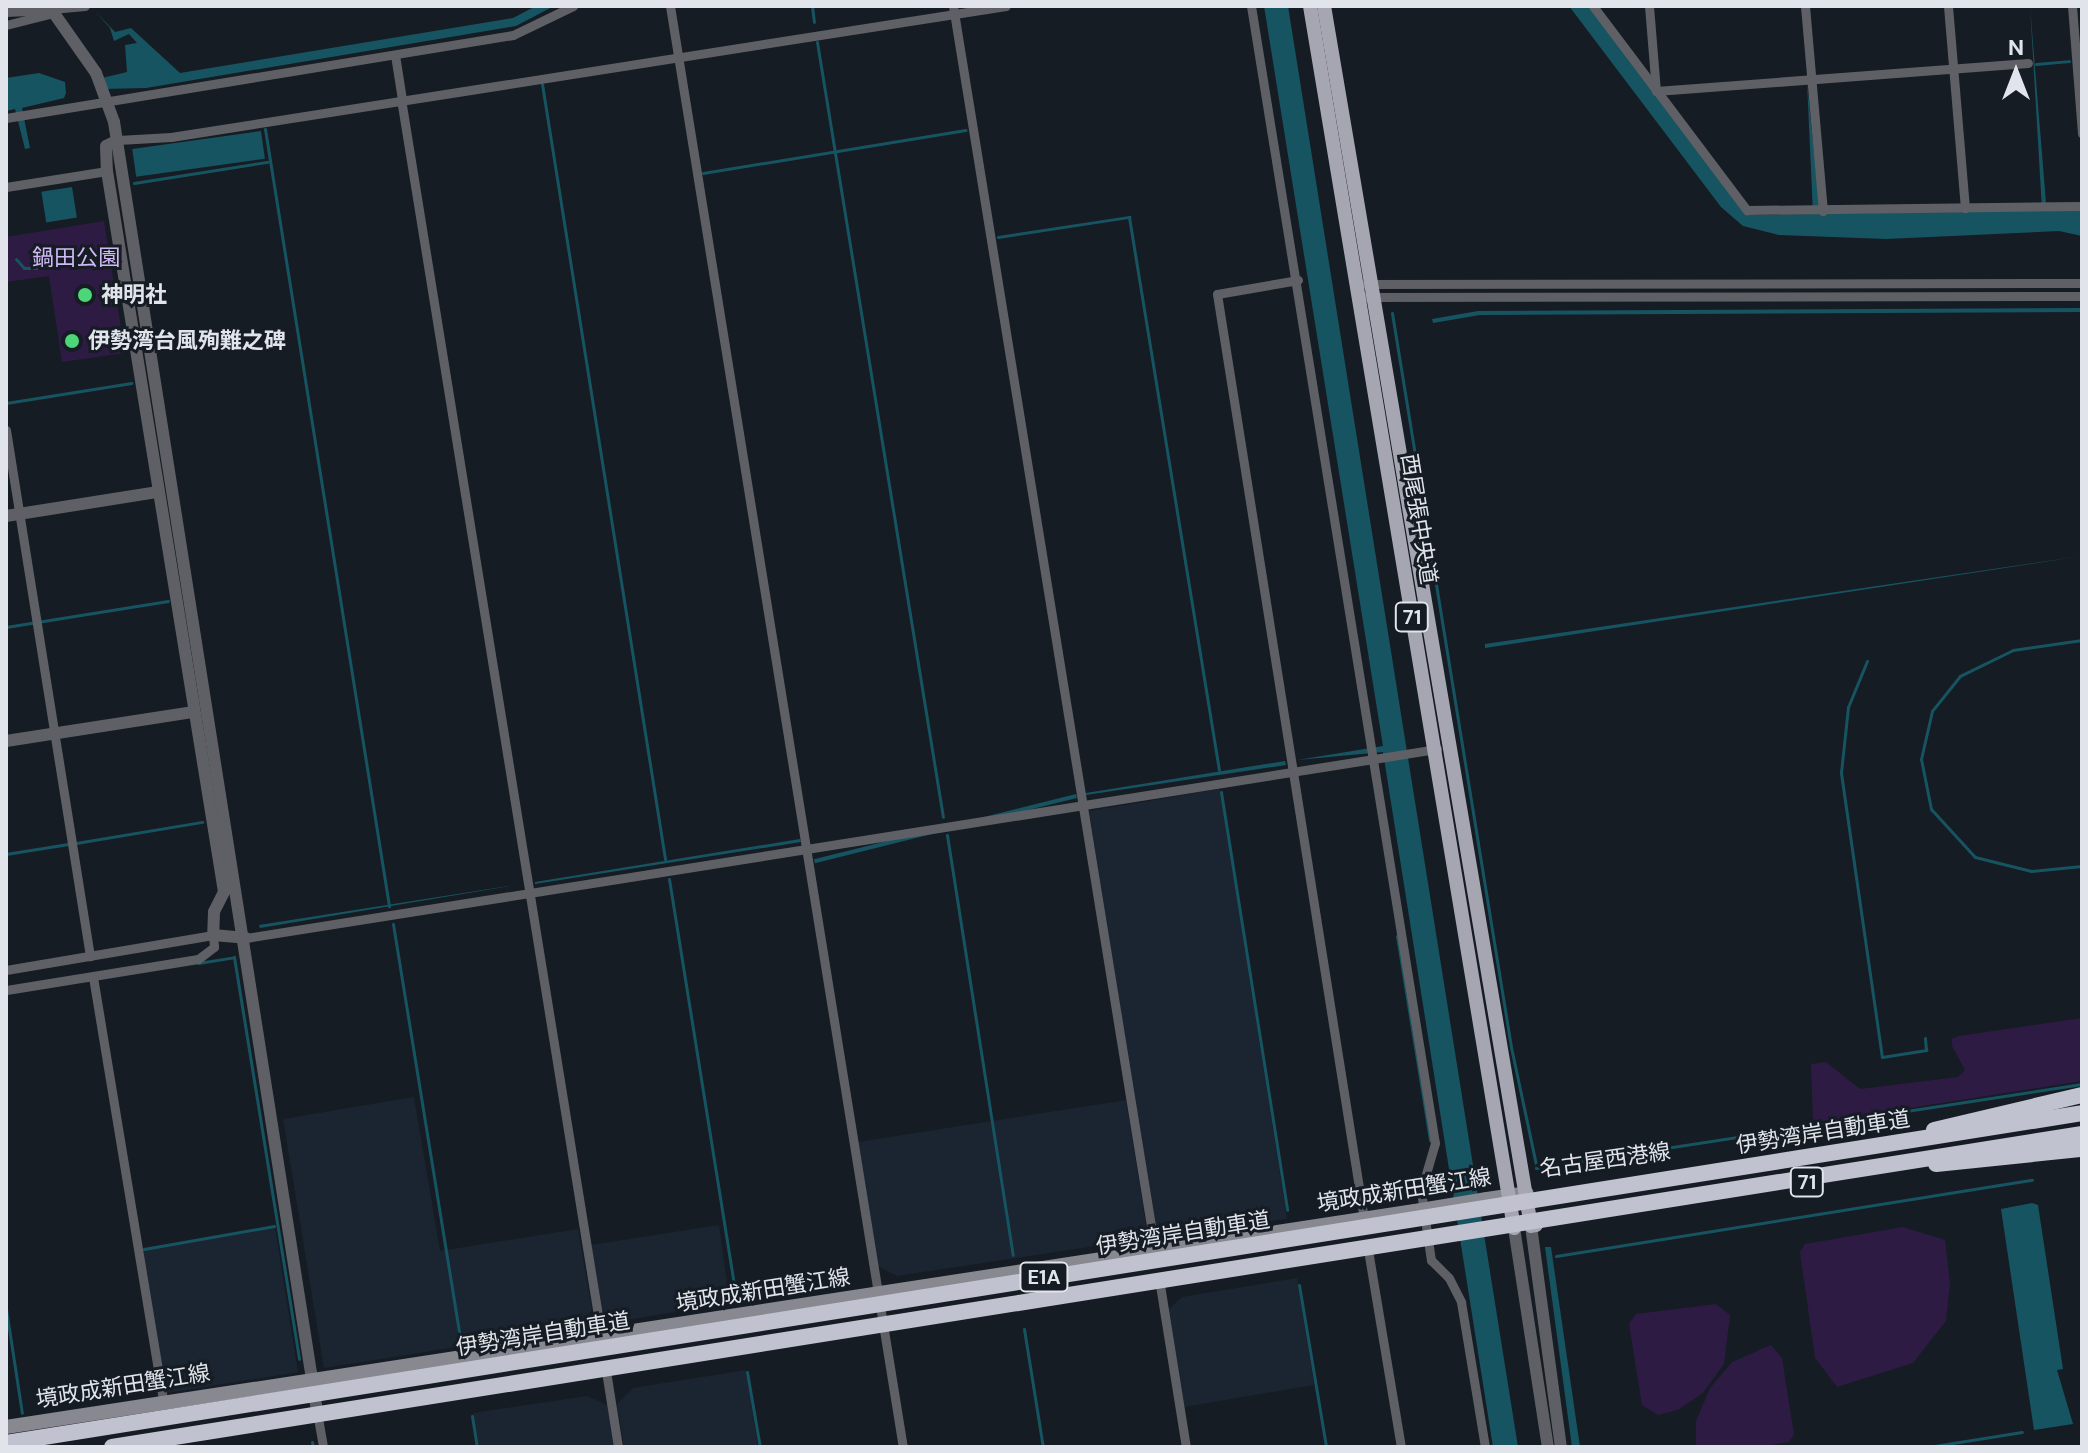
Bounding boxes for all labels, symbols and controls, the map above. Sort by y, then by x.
north arrow [1976,32,2056,112]
text: N [2008,33,2024,62]
park label: 鍋田公園 [32,245,120,271]
place label: 神明社 [101,282,167,308]
marker: 神明社 [76,286,94,304]
place label: 伊勢湾台風殉難之碑 [88,328,286,354]
marker: 伊勢湾台風殉難之碑 [63,332,81,350]
street label: 西尾張中央道 [1396,452,1442,586]
road number: 71 [1394,601,1430,633]
street label: 伊勢湾岸自動車道 [1734,1105,1912,1159]
street label: 名古屋西港線 [1538,1138,1672,1182]
street label: 境政成新田蟹江線 [1315,1163,1493,1217]
road number: 71 [1789,1166,1825,1198]
street label: 伊勢湾岸自動車道 [1094,1206,1272,1260]
road number: E1A [1018,1261,1070,1293]
street label: 境政成新田蟹江線 [674,1263,852,1317]
street label: 伊勢湾岸自動車道 [454,1307,632,1361]
street label: 境政成新田蟹江線 [34,1359,212,1413]

